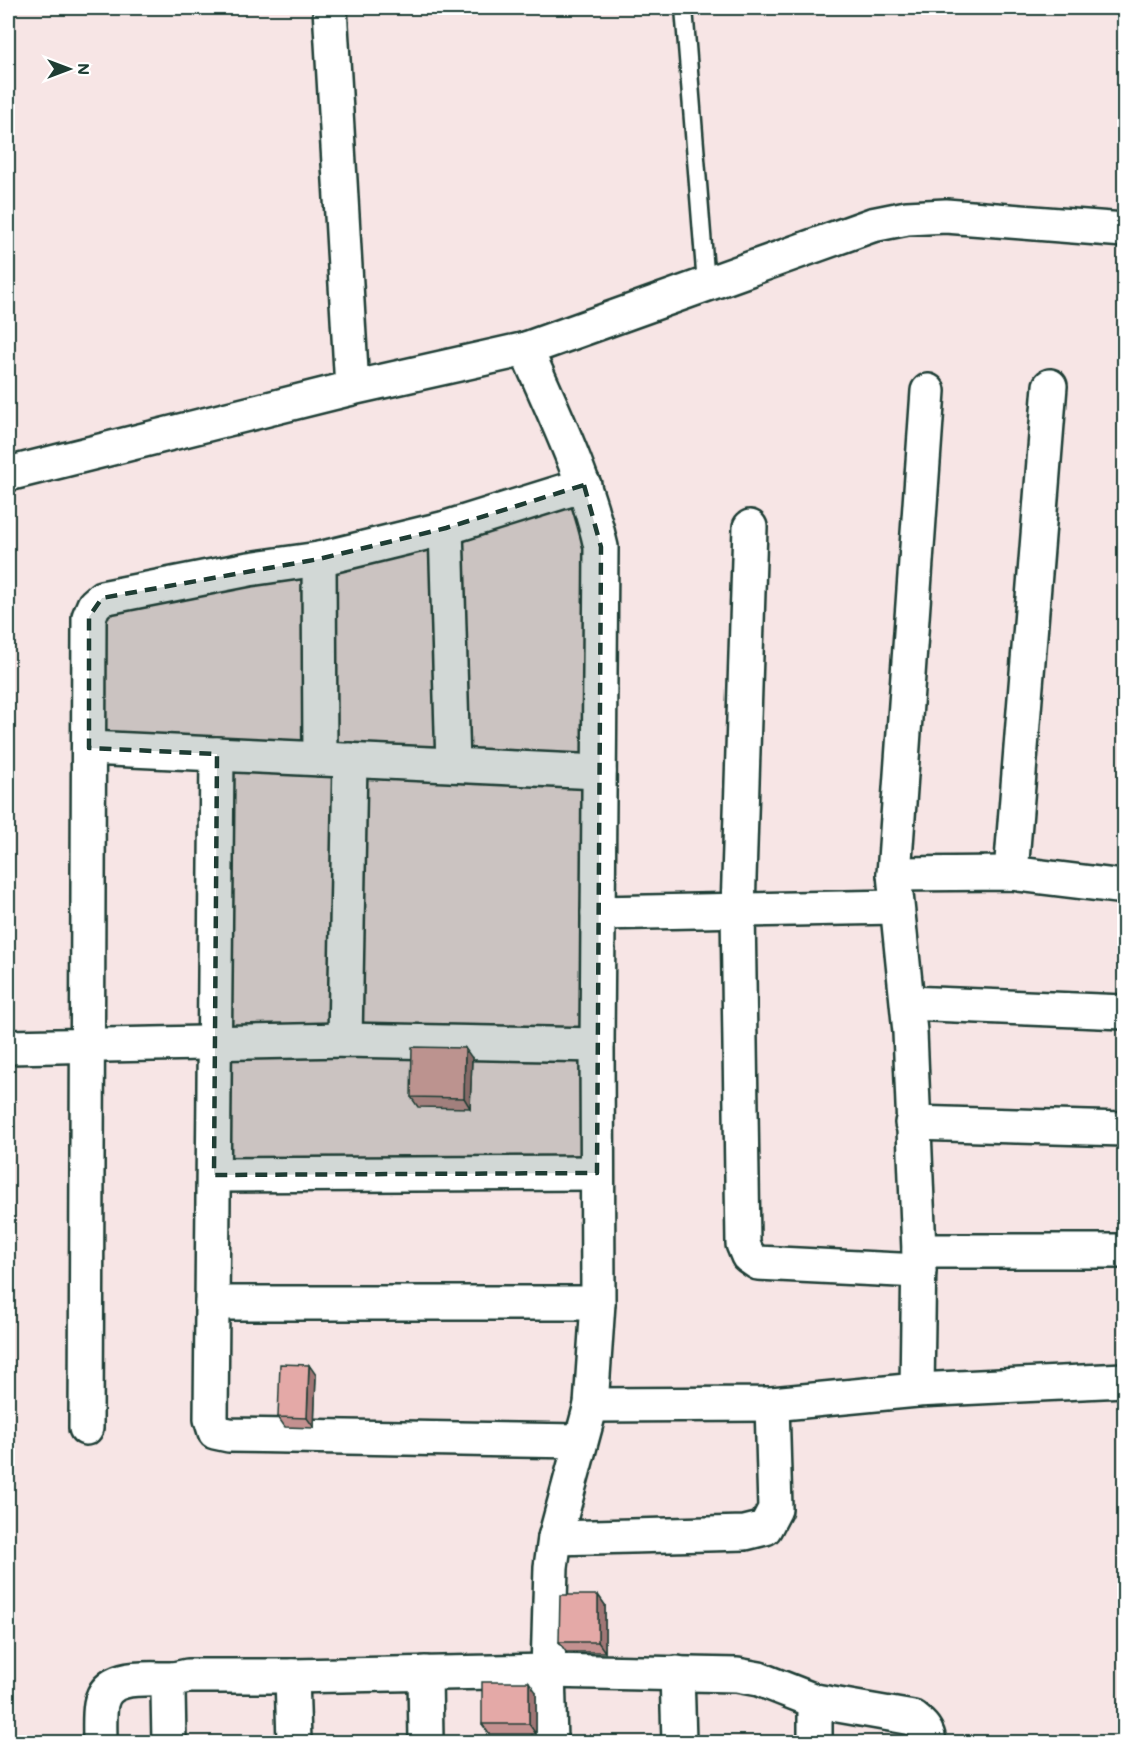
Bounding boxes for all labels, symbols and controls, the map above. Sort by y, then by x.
north arrow [39,39,99,99]
text: N [74,63,95,75]

